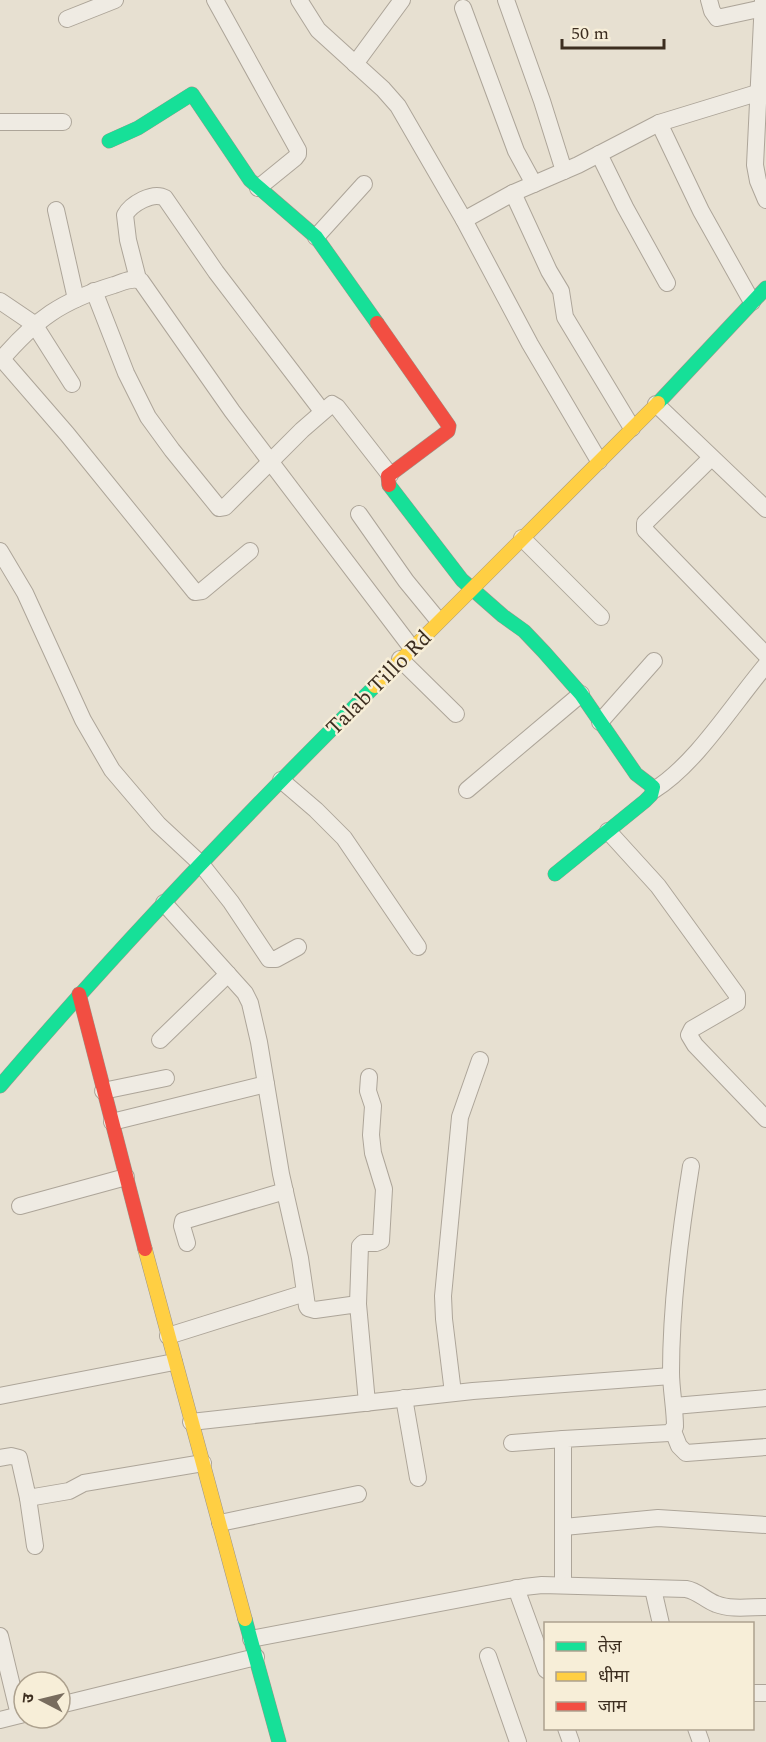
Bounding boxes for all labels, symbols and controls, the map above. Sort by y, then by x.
scale bar [562,12,664,50]
text: 50 m [571,20,609,47]
street label: Talab Tillo Rd [318,622,440,744]
legend [544,1622,754,1730]
text: तेज़ [598,1633,622,1660]
text: धीमा [598,1663,629,1690]
north arrow [12,1670,72,1730]
text: उ [16,1692,41,1704]
text: जाम [598,1693,628,1720]

